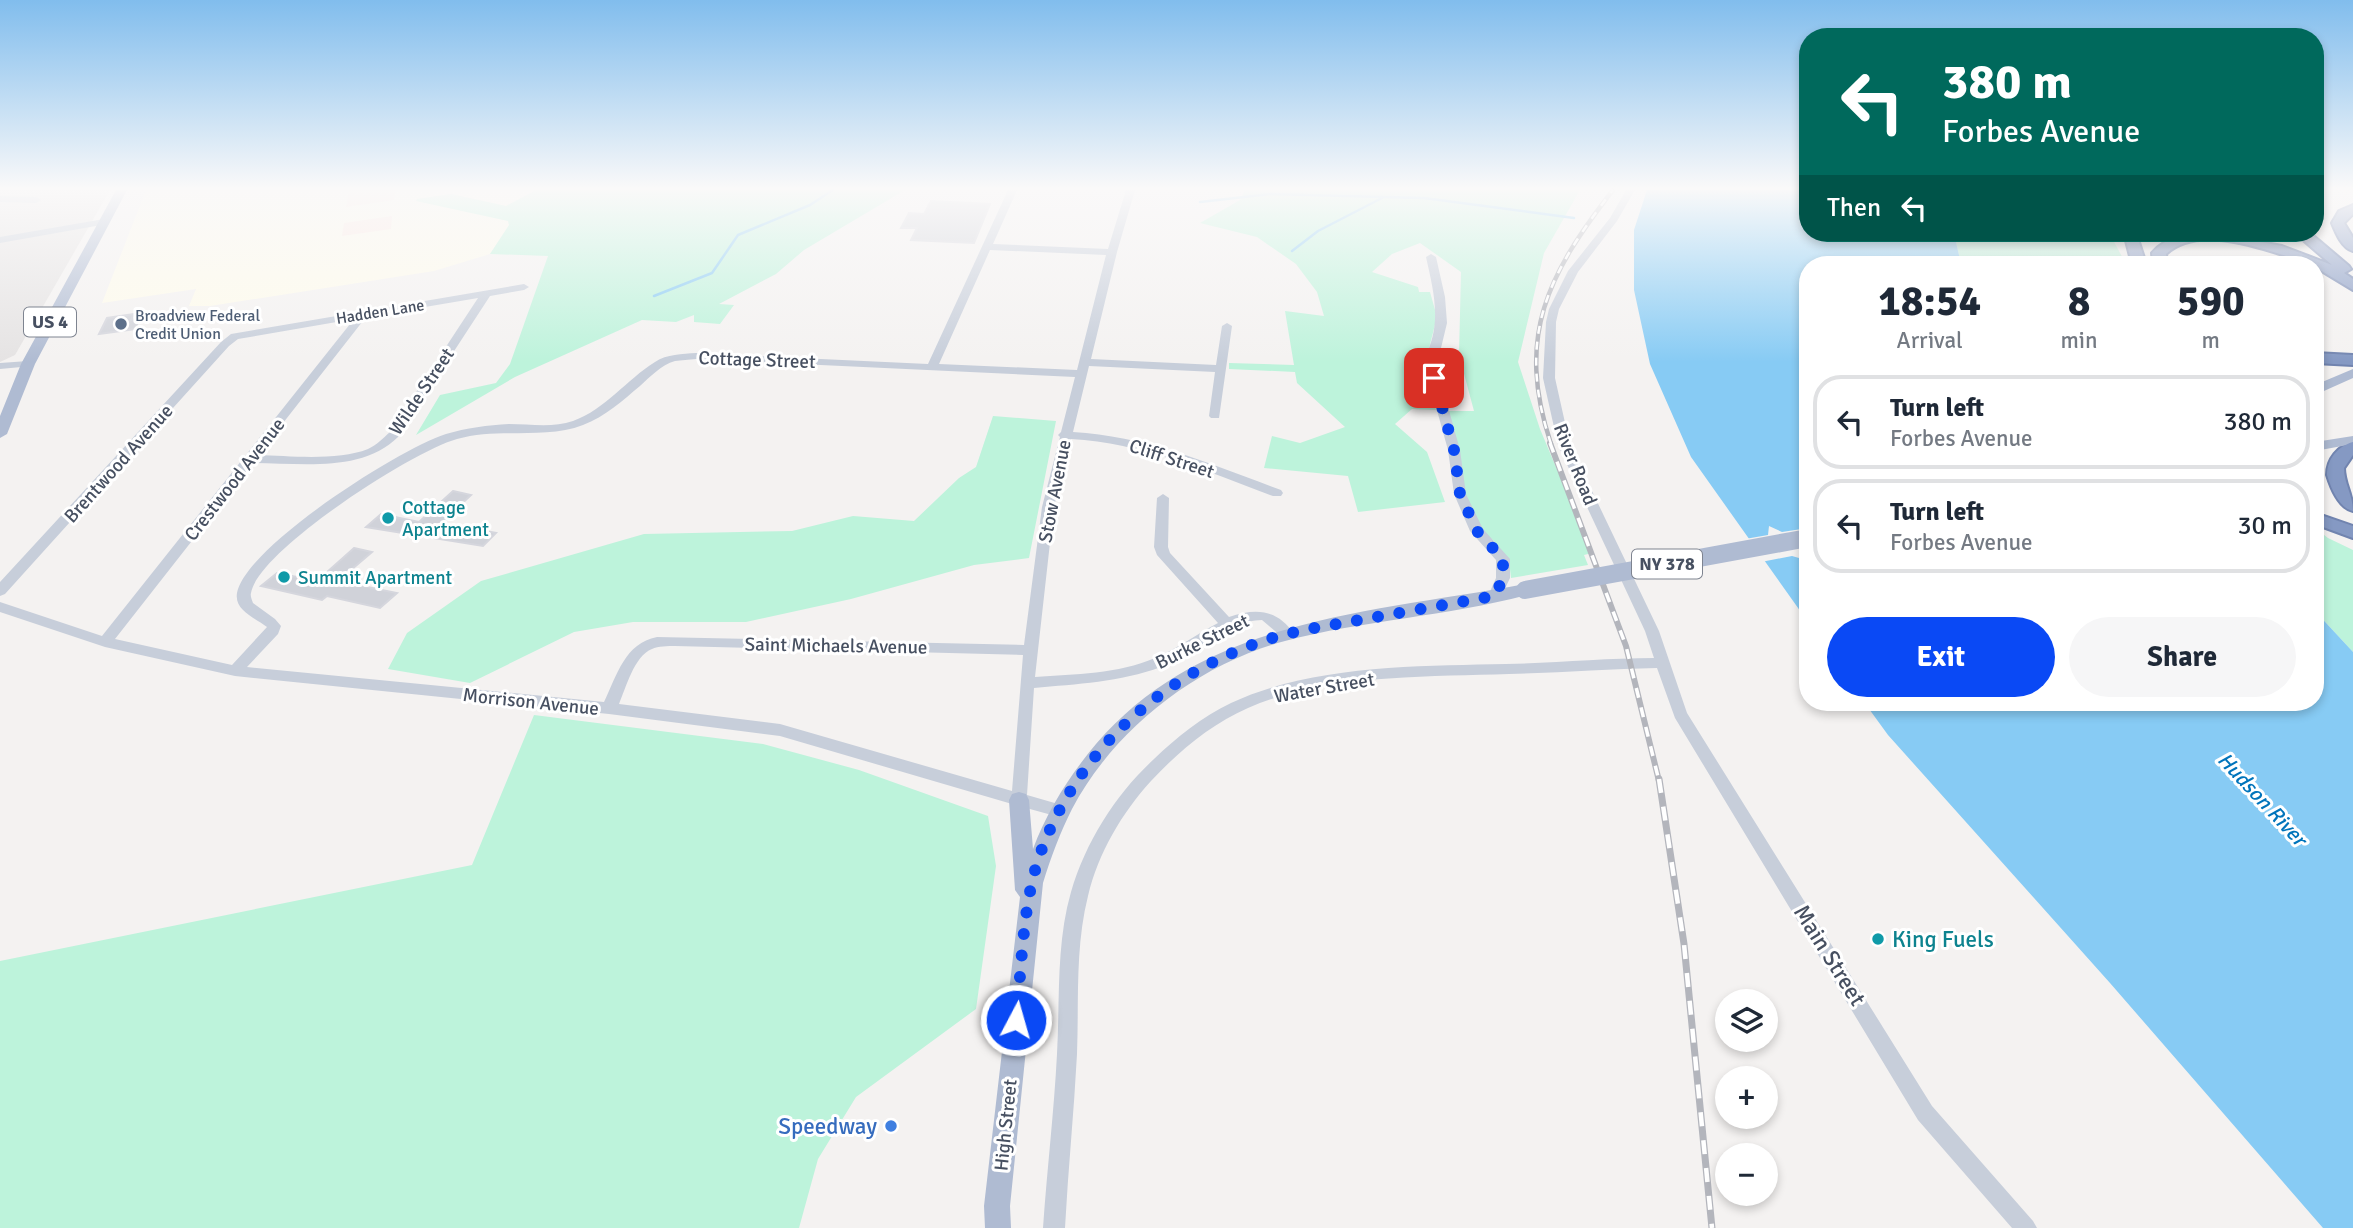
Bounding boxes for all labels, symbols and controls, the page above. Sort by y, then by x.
text: 380 m [1942,52,2072,112]
icon: left [1827,56,1918,147]
text: Forbes Avenue [1942,112,2140,151]
icon: left [1895,189,1933,227]
text: Then [1827,192,1881,224]
text: 18:54 [1878,276,1981,327]
text: 8 [2068,276,2090,327]
text: 590 [2177,276,2245,327]
street label: Hadden Lane [335,295,426,329]
place label: Broadview Federal Credit Union [135,306,260,344]
road number: US 4 [24,308,76,336]
marker: Broadview Federal Credit Union [113,316,129,332]
text: Arrival [1897,326,1963,355]
text: min [2060,326,2098,355]
text: m [2202,326,2220,355]
street label: Wilde Street [384,343,460,440]
street label: Cottage Street [698,346,816,374]
pin [1404,348,1464,408]
icon: arrive [1415,359,1453,397]
text: Turn left [1890,392,1984,424]
street label: Brentwood Avenue [59,399,178,528]
icon: left [1831,403,1869,441]
text: 380 m [2223,406,2292,438]
street label: Crestwood Avenue [179,413,290,546]
street label: River Road [1548,420,1602,509]
text: Forbes Avenue [1890,424,2032,453]
street label: Cliff Street [1126,434,1218,484]
street label: Stow Avenue [1033,438,1077,545]
place label: Cottage Apartment [402,496,489,542]
text: Turn left [1890,496,1984,528]
icon: left [1831,507,1869,545]
marker: Cottage Apartment [380,510,396,526]
text: 30 m [2237,510,2292,542]
text: Forbes Avenue [1890,528,2032,557]
road number: NY 378 [1632,550,1702,578]
place label: Summit Apartment [298,566,452,590]
marker: Summit Apartment [276,569,292,585]
street label: Burke Street [1152,609,1254,675]
button: Exit [1827,617,2055,697]
button: Share [2069,617,2296,697]
street label: Saint Michaels Avenue [744,632,928,660]
street label: Water Street [1272,667,1377,709]
street label: Morrison Avenue [462,683,600,721]
water label: Hudson River [2212,747,2314,854]
street label: Main Street [1787,899,1872,1011]
place label: King Fuels [1892,925,1994,954]
marker: King Fuels [1870,931,1886,947]
position arrow [979,983,1053,1057]
map controls [1715,989,1778,1206]
button: layers [1715,989,1778,1052]
button: + [1715,1066,1778,1129]
street label: High Street [989,1078,1023,1172]
place label: Speedway [778,1112,877,1141]
marker: Speedway [883,1118,899,1134]
button: − [1715,1143,1778,1206]

